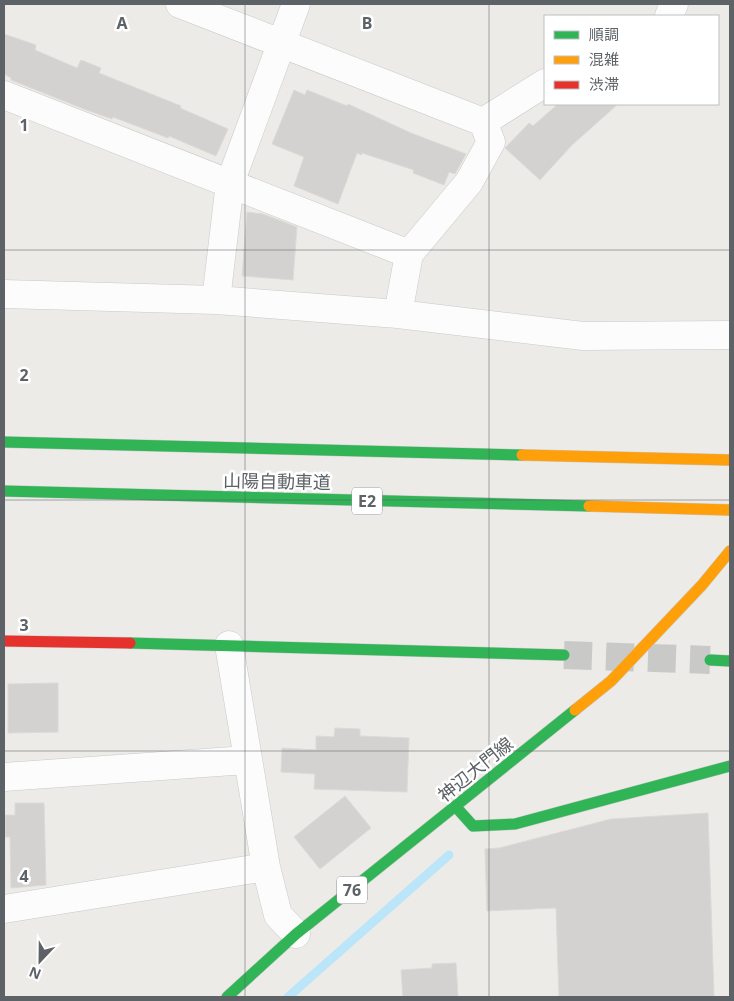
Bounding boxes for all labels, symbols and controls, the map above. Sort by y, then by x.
text: A [116,12,128,34]
text: B [362,12,372,34]
legend [544,15,719,105]
text: 順調 [589,24,619,44]
text: 混雑 [589,49,619,69]
text: 渋滞 [589,74,619,94]
text: 1 [19,114,29,136]
text: 2 [19,364,29,386]
street label: 山陽自動車道 [223,468,331,494]
road number: E2 [352,488,382,514]
text: 3 [19,614,29,636]
street label: 神辺大門線 [432,731,518,807]
text: 4 [19,865,29,887]
road number: 76 [337,876,367,904]
north arrow [15,936,65,986]
text: N [26,963,44,984]

